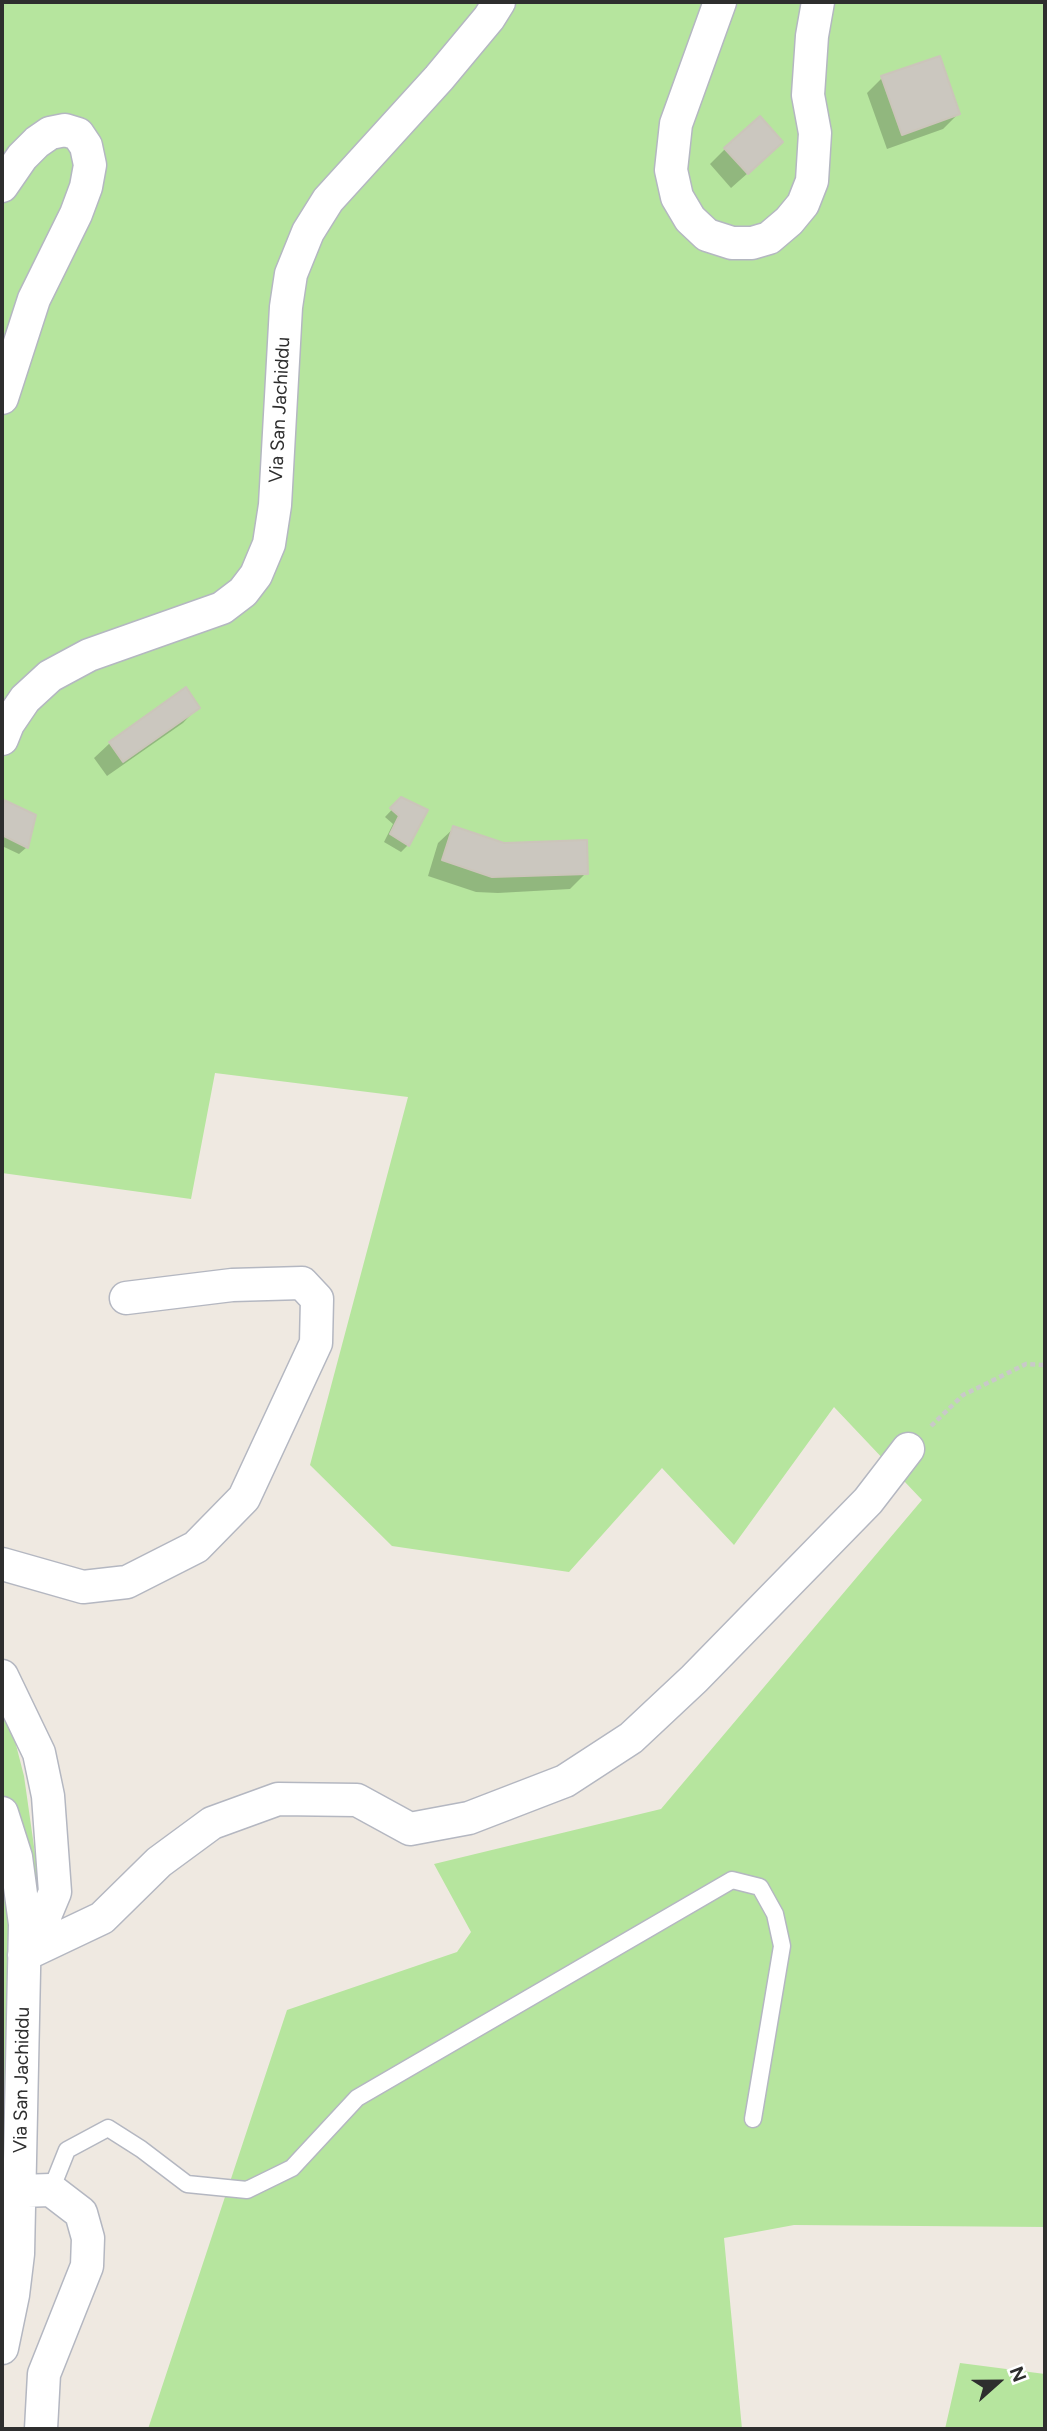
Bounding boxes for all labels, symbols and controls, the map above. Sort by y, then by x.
street label: Via San Jachiddu [265,336,295,484]
street label: Via San Jachiddu [9,2007,35,2153]
north arrow [963,2347,1033,2417]
text: N [1005,2363,1031,2385]

